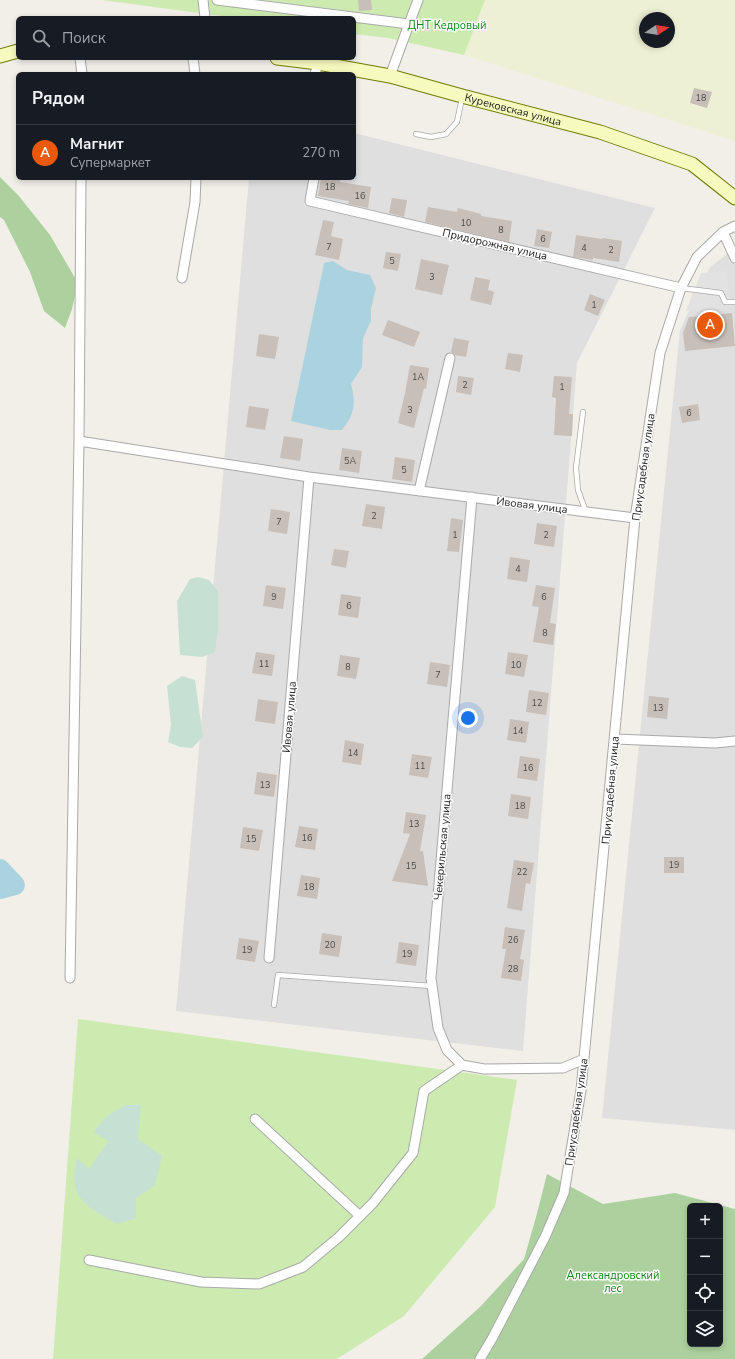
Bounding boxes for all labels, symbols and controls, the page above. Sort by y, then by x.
north arrow [639,12,675,48]
search box [16,16,356,60]
park label: ДНТ Кедровый [407,18,487,33]
icon: search [30,27,52,49]
text: Поиск [62,28,106,48]
text: Рядом [32,87,85,110]
street label: Курековская улица [463,90,563,130]
house number: 18 [696,92,706,104]
text: Магнит [70,134,124,154]
text: A [40,144,50,162]
text: 270 m [302,144,340,162]
text: Супермаркет [70,154,151,172]
house number: 18 [325,181,335,193]
house number: 16 [355,190,365,202]
house number: 10 [461,217,471,229]
house number: 8 [498,224,504,236]
street label: Придорожная улица [441,225,549,264]
house number: 6 [540,233,546,245]
house number: 7 [326,241,332,253]
house number: 4 [581,242,587,254]
house number: 2 [608,244,614,256]
house number: 5 [389,255,395,267]
house number: 3 [429,271,435,283]
house number: 1 [591,299,597,311]
pin: A [697,310,723,340]
house number: 1А [412,371,424,383]
house number: 2 [462,379,468,391]
house number: 1 [559,381,565,393]
house number: 3 [407,404,413,416]
house number: 6 [686,407,692,419]
street label: Приусадебная улица [629,412,658,522]
house number: 5А [344,455,356,467]
house number: 5 [401,464,407,476]
street label: Ивовая улица [495,494,569,517]
house number: 2 [371,510,377,522]
house number: 7 [276,516,282,528]
house number: 1 [452,529,458,541]
house number: 2 [543,529,549,541]
house number: 4 [515,563,521,575]
house number: 9 [271,591,277,603]
house number: 6 [541,591,547,603]
house number: 6 [346,600,352,612]
house number: 8 [542,627,548,639]
house number: 11 [259,658,269,670]
house number: 10 [511,659,521,671]
house number: 8 [345,661,351,673]
house number: 7 [435,669,441,681]
street label: Ивовая улица [279,681,300,753]
house number: 12 [532,697,542,709]
house number: 13 [653,702,663,714]
your location [458,708,478,728]
house number: 14 [513,725,524,737]
street label: Приусадебная улица [598,735,623,845]
house number: 14 [348,747,359,759]
house number: 11 [415,760,425,772]
house number: 16 [523,762,533,774]
house number: 13 [260,779,270,791]
street label: Чекерильская улица [430,793,455,901]
house number: 18 [515,800,525,812]
house number: 13 [409,818,419,830]
house number: 16 [302,832,312,844]
house number: 15 [246,833,256,845]
house number: 19 [669,859,679,871]
house number: 15 [406,860,416,872]
house number: 22 [517,866,527,878]
house number: 18 [304,881,314,893]
house number: 26 [508,934,518,946]
house number: 20 [325,939,335,951]
house number: 19 [242,944,252,956]
house number: 19 [402,948,412,960]
house number: 28 [508,963,518,975]
street label: Приусадебная улица [562,1057,591,1167]
map controls [687,1203,723,1347]
button: + [687,1203,723,1239]
button: − [687,1239,723,1275]
park label: Александровский лес [567,1268,659,1296]
button: locate [687,1275,723,1311]
button: layers [687,1311,723,1347]

